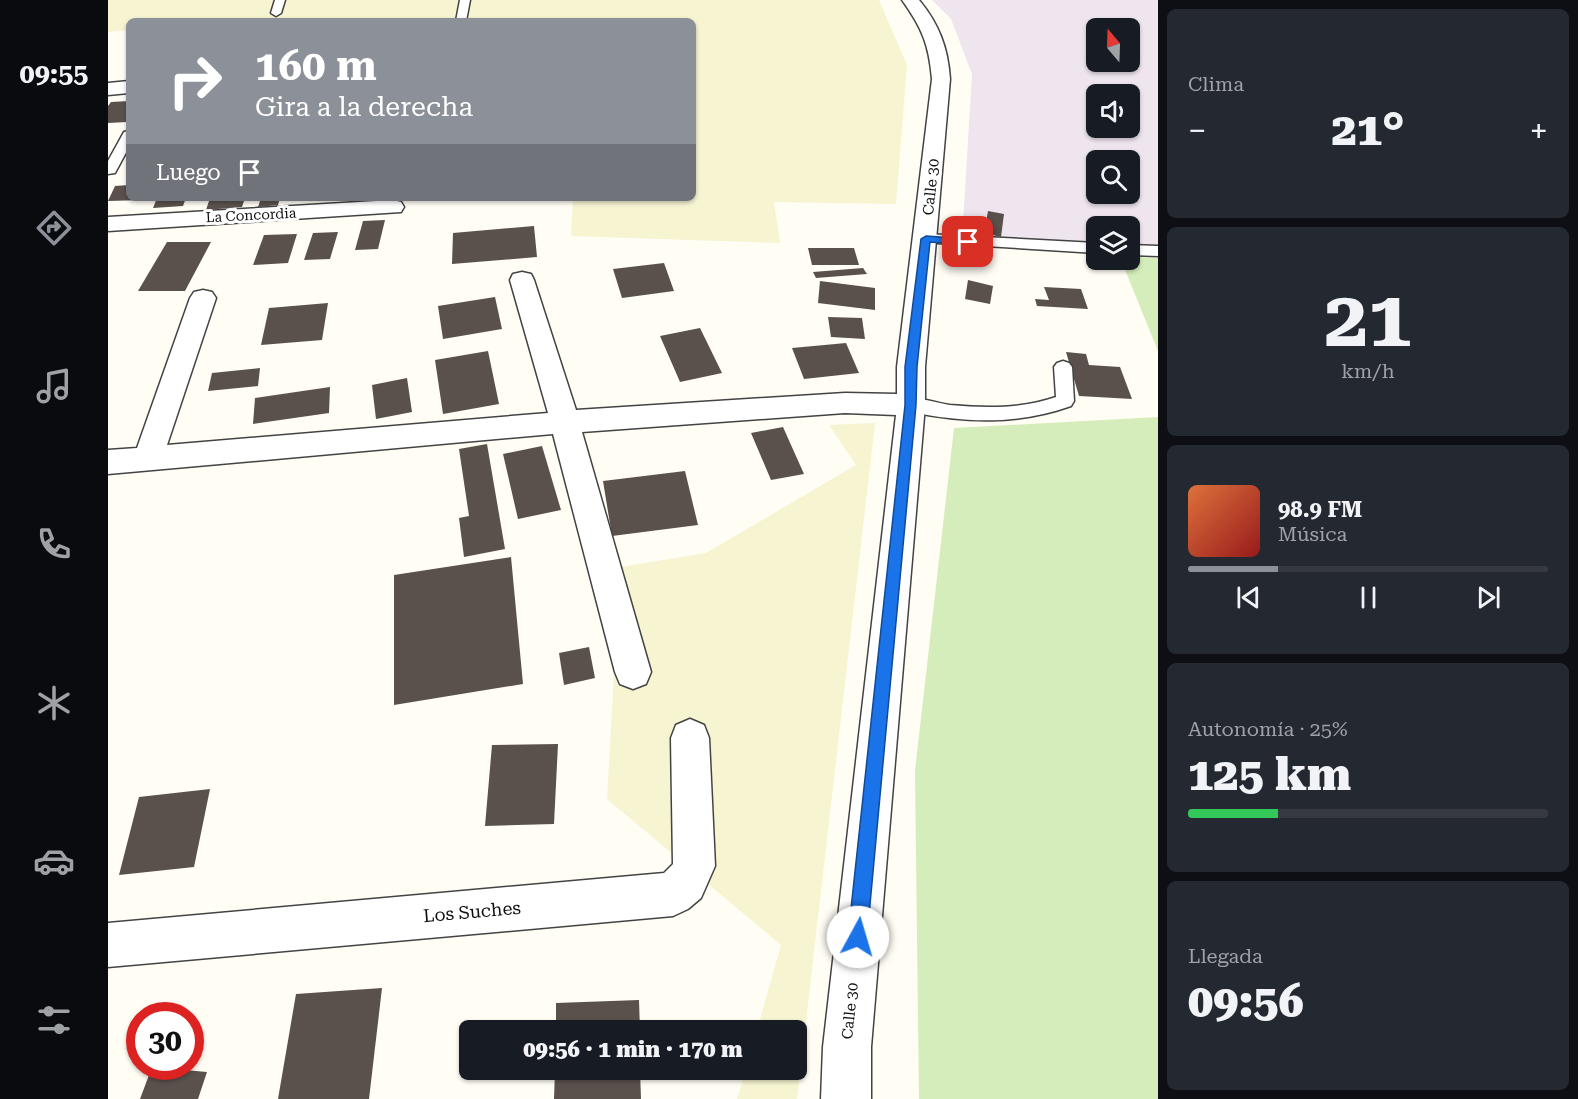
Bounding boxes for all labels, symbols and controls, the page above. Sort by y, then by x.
north arrow [1086,18,1140,72]
map controls [1086,18,1140,270]
text: 160 m [255,41,377,90]
icon: right [156,42,234,120]
text: 09:55 [20,58,88,90]
text: Clima [1188,72,1244,96]
button: sound [1086,84,1140,138]
text: Gira a la derecha [255,91,473,123]
text: 21° [1332,103,1405,156]
text: − [1188,111,1206,150]
text: + [1530,111,1548,150]
button: search [1086,150,1140,204]
icon: arrive [233,156,266,189]
street label: Calle 30 [919,158,943,216]
text: Luego [156,160,221,185]
street label: La Concordia [205,205,297,225]
icon: directions [33,207,75,249]
pin [942,216,993,267]
button: layers [1086,216,1140,270]
icon: arrive [951,225,984,258]
text: 21 [1324,274,1412,365]
text: km/h [1341,359,1395,383]
icon: music [33,365,75,407]
text: 98.9 FM [1278,497,1362,522]
text: Música [1278,522,1347,546]
icon: phone [33,523,75,565]
icon: previous [1232,581,1265,614]
icon: pause [1352,581,1385,614]
icon: next [1472,581,1505,614]
icon: climate [33,682,75,724]
text: Autonomía · 25% [1188,717,1348,741]
text: 125 km [1188,748,1351,801]
icon: car [33,840,75,882]
street label: Los Suches [422,897,522,926]
position arrow [826,905,890,969]
text: Llegada [1188,944,1263,968]
text: 09:56 [1188,975,1304,1028]
street label: Calle 30 [838,982,862,1040]
icon: filters [33,999,75,1041]
speed limit sign: 30 [126,1002,204,1080]
text: 09:56 · 1 min · 170 m [523,1037,743,1062]

